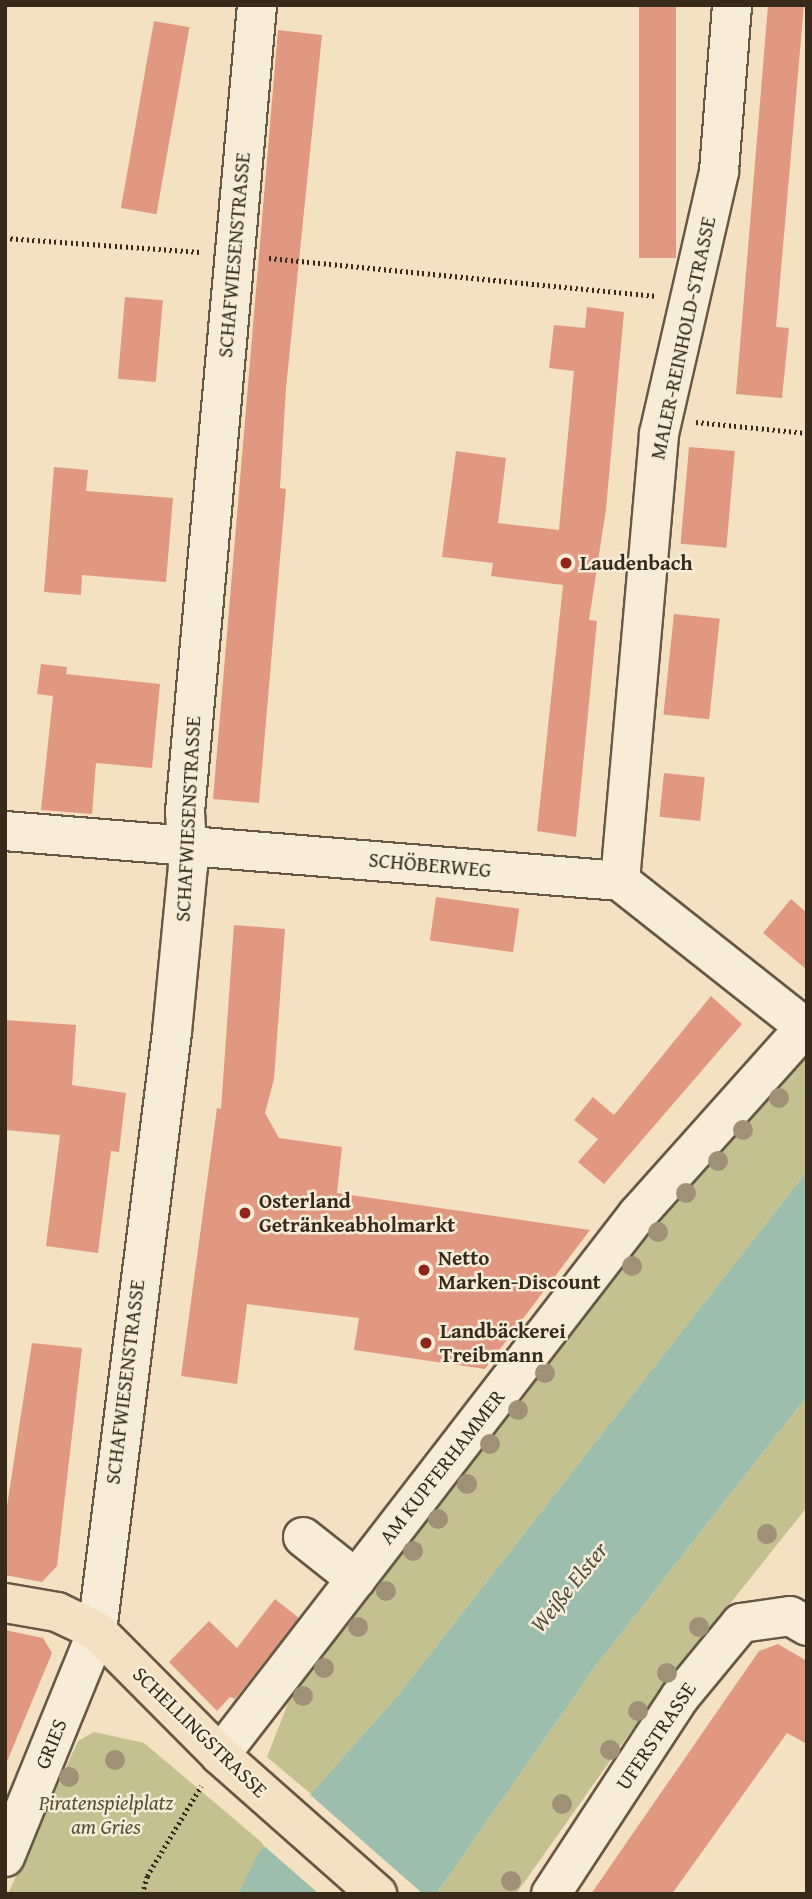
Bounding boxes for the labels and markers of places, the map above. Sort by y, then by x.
place label: Laudenbach [580,550,693,576]
marker: Laudenbach [558,555,574,571]
place label: Osterland Getränkeabholmarkt [259,1188,455,1238]
marker: Osterland Getränkeabholmarkt [237,1205,253,1221]
place label: Netto Marken-Discount [438,1245,601,1295]
marker: Netto Marken-Discount [416,1262,432,1278]
place label: Landbäckerei Treibmann [440,1318,566,1368]
marker: Landbäckerei Treibmann [418,1335,434,1351]

